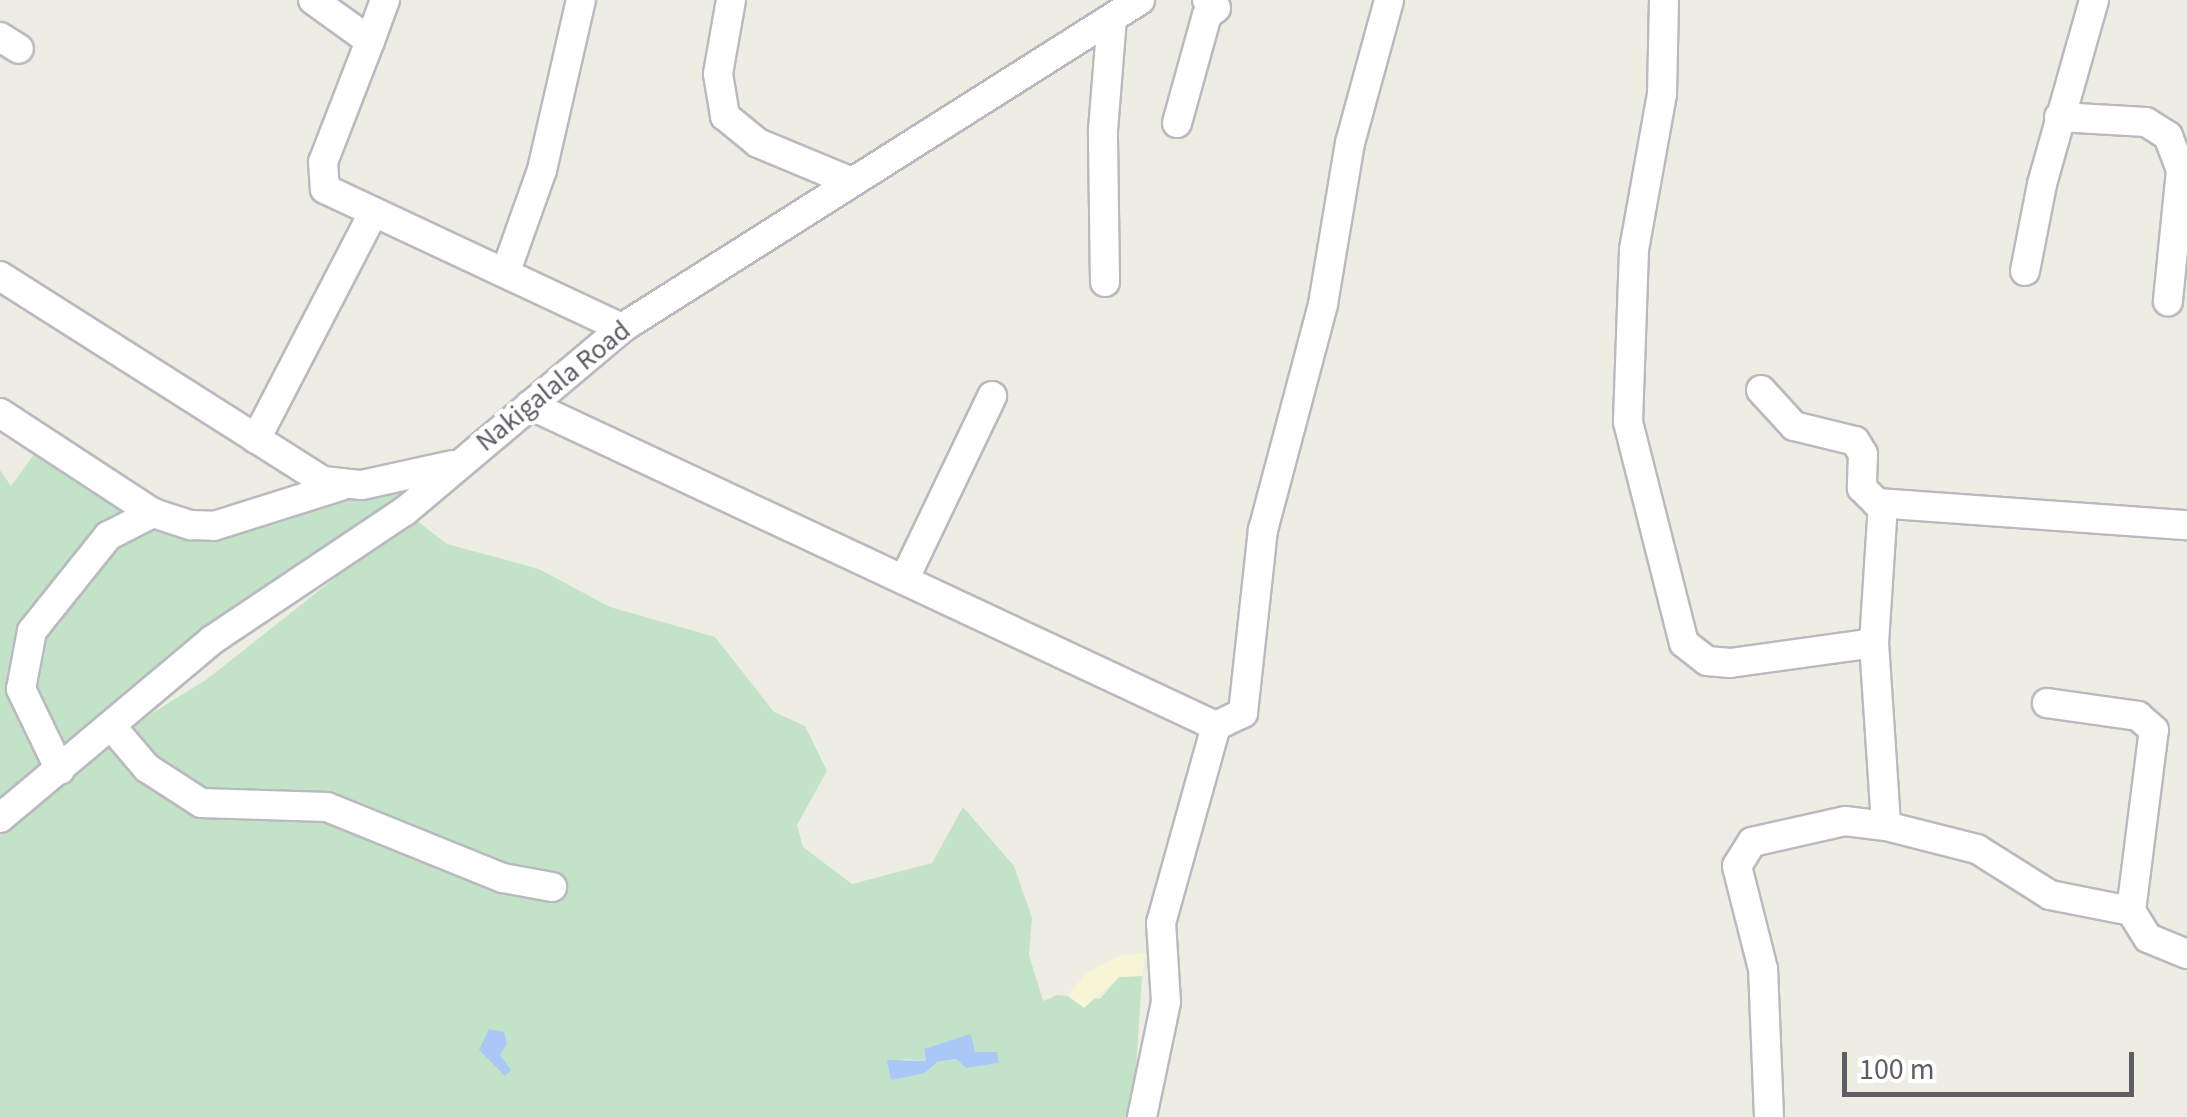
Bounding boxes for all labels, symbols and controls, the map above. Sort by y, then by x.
street label: Nakigalala Road [469,313,637,459]
scale bar [1847,1032,2140,1094]
text: 100 m [1859,1048,1935,1091]

